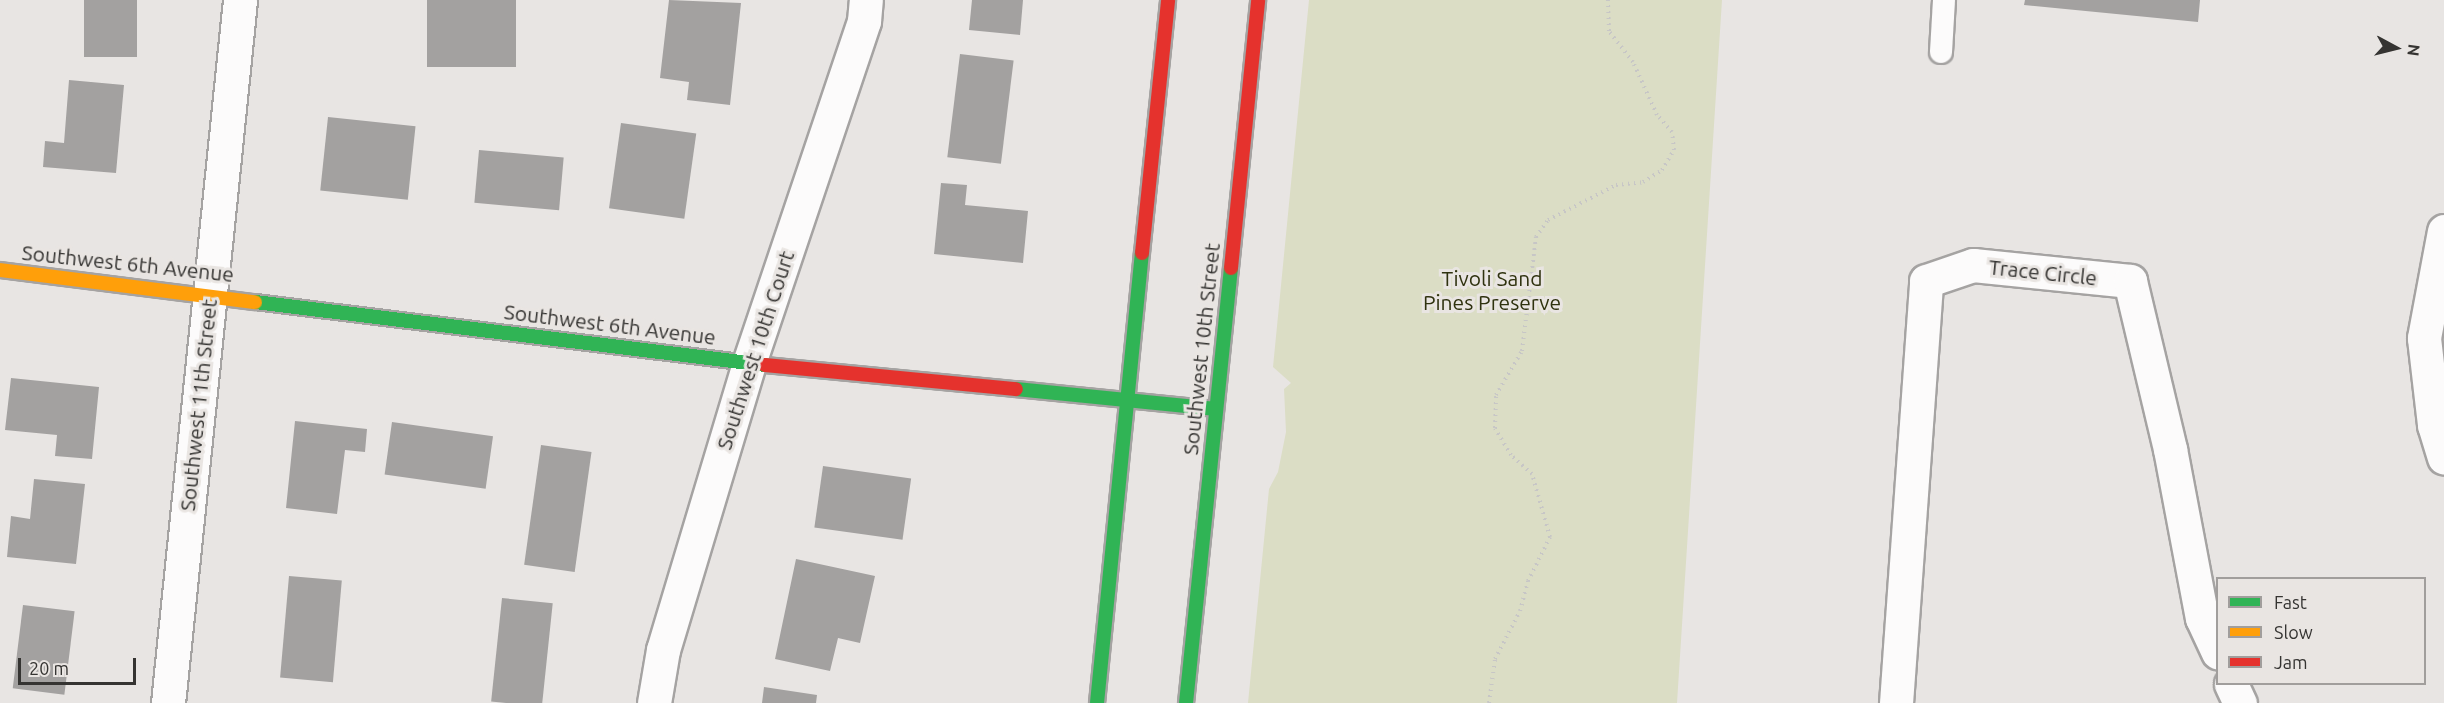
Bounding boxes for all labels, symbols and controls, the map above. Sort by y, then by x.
north arrow [2366,18,2426,78]
text: N [2404,43,2424,57]
street label: Southwest 6th Avenue [21,239,235,287]
street label: Southwest 10th Street [1177,242,1225,456]
street label: Southwest 10th Court [711,247,799,453]
street label: Trace Circle [1988,254,2098,290]
park label: Tivoli Sand Pines Preserve [1423,265,1561,315]
street label: Southwest 11th Street [174,298,222,512]
street label: Southwest 6th Avenue [503,299,717,349]
legend [2216,577,2426,685]
text: Fast [2274,592,2307,612]
text: Slow [2274,622,2313,642]
scale bar [21,646,140,684]
text: Jam [2274,652,2308,672]
text: 20 m [29,658,69,678]

